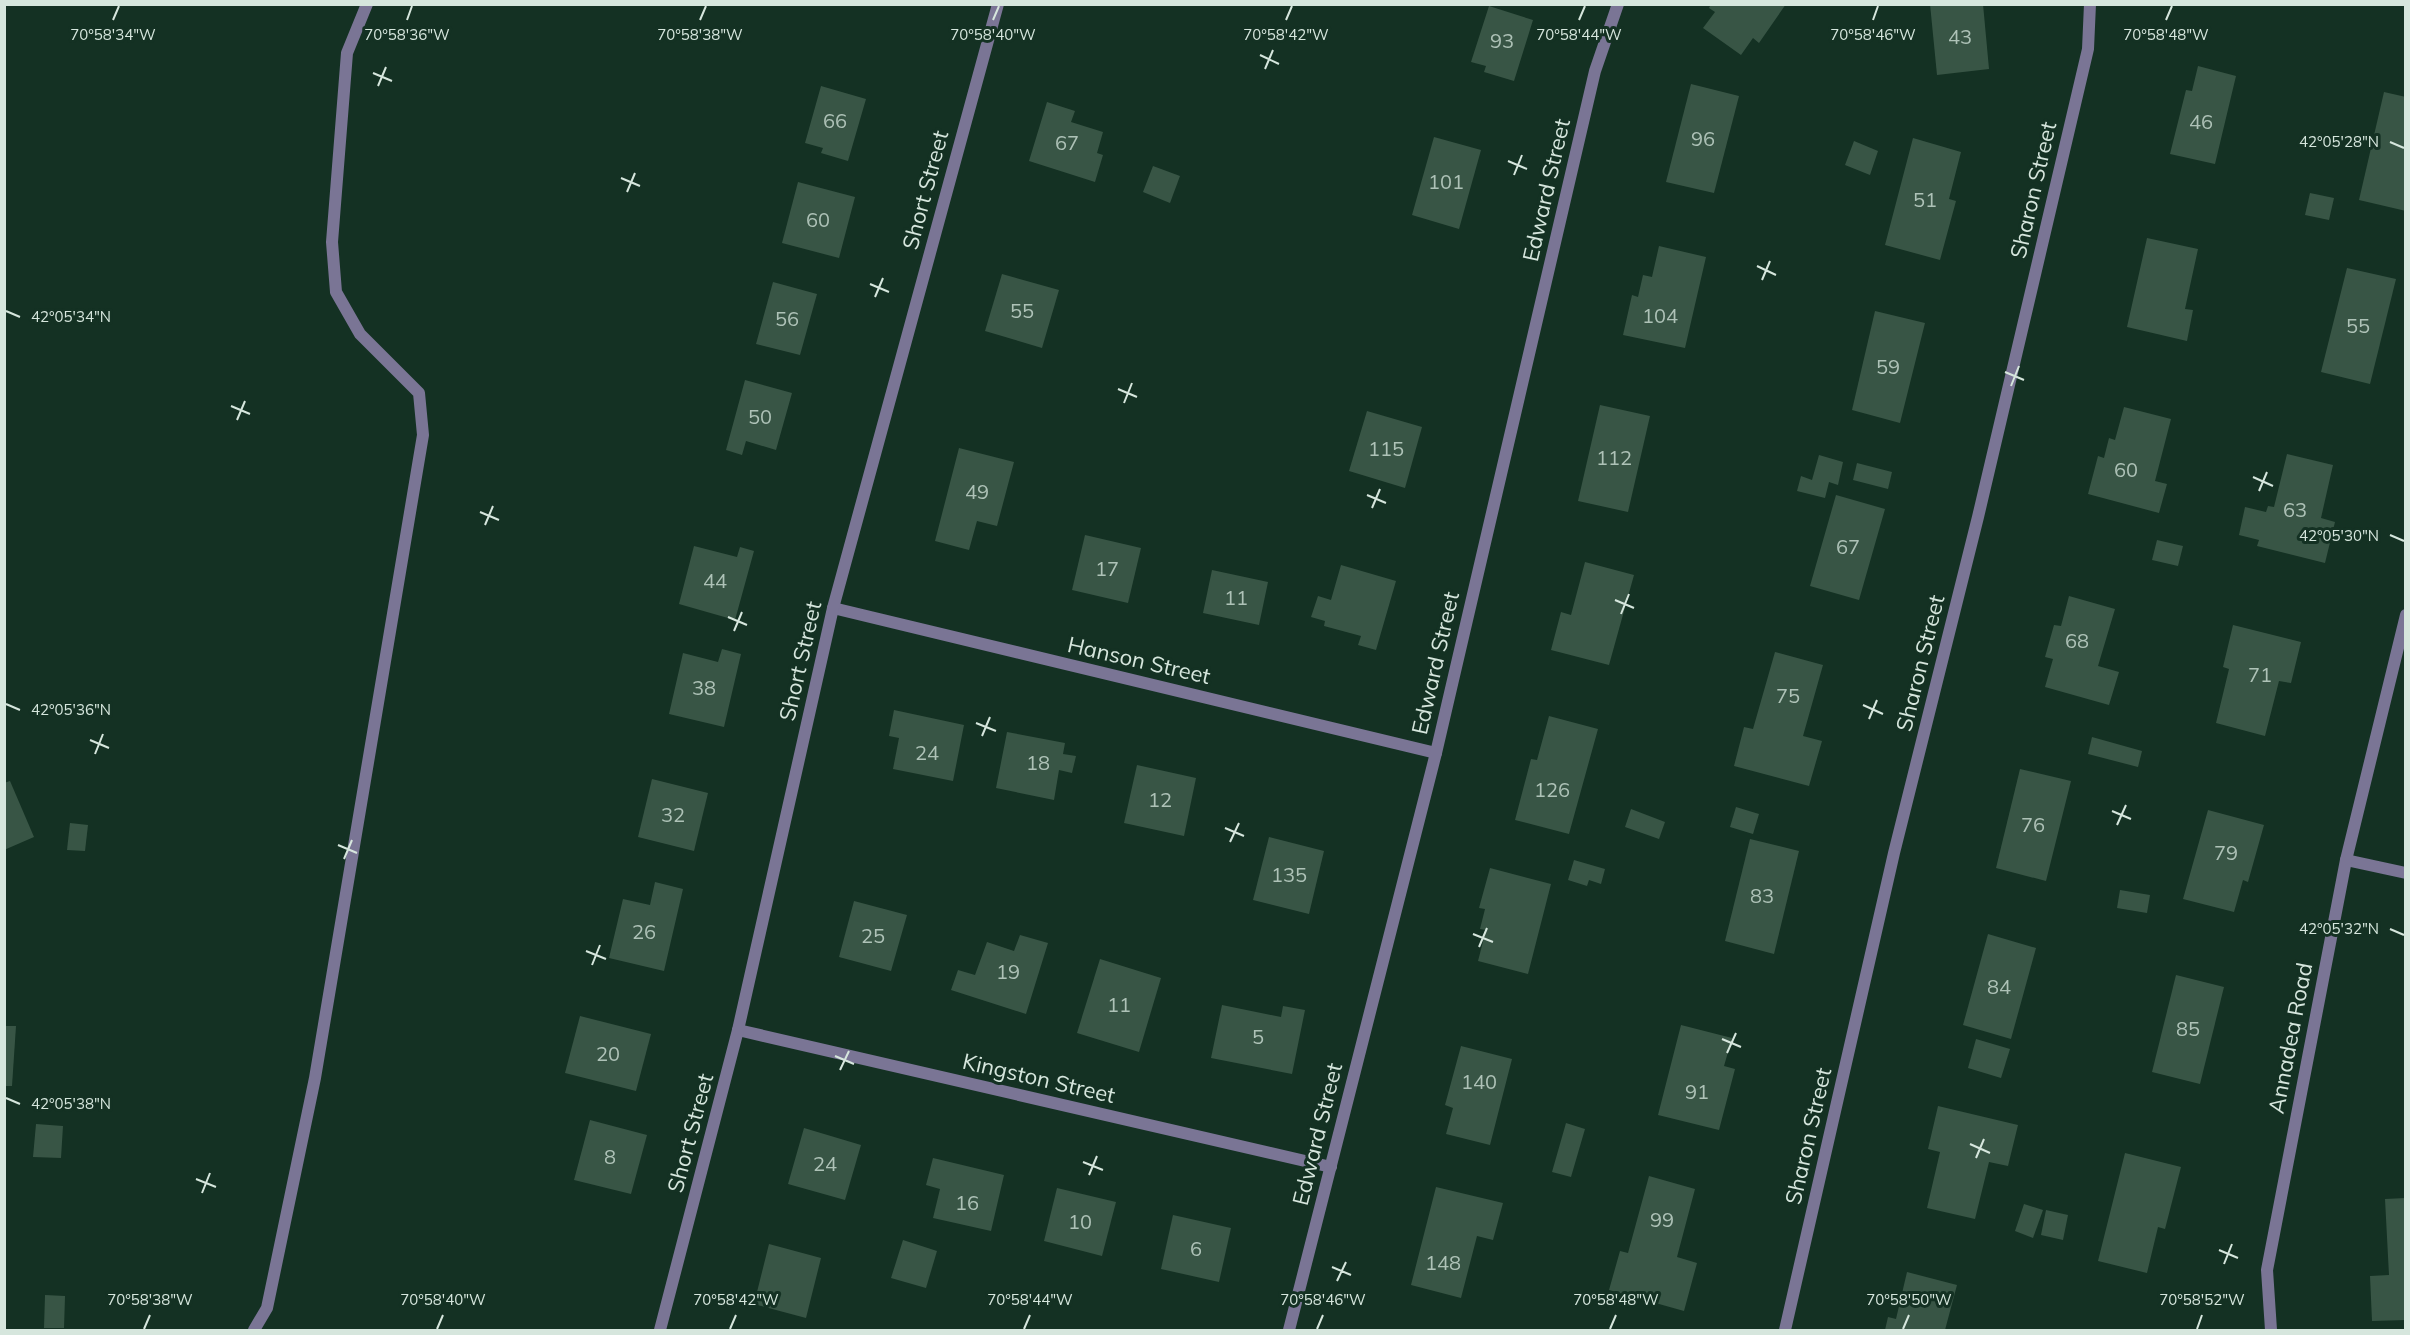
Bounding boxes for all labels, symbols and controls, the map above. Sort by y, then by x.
house number: 43 [1948,24,1972,49]
text: 70°58'34"W [70,25,156,44]
text: 70°58'36"W [364,25,450,44]
text: 70°58'38"W [657,25,743,44]
text: 70°58'40"W [950,25,1036,44]
text: 70°58'42"W [1243,25,1329,44]
text: 70°58'44"W [1536,25,1622,44]
text: 70°58'46"W [1830,25,1916,44]
text: 70°58'48"W [2123,25,2209,44]
house number: 93 [1490,28,1514,53]
house number: 66 [823,108,847,133]
house number: 46 [2189,109,2213,134]
street label: Edward Street [1516,116,1576,264]
street label: Sharon Street [2004,119,2062,261]
house number: 96 [1691,126,1715,151]
street label: Short Street [896,127,954,253]
house number: 67 [1055,130,1079,155]
text: 42°05'28"N [2299,132,2379,151]
house number: 101 [1428,169,1464,194]
house number: 51 [1913,187,1937,212]
house number: 60 [806,207,830,232]
house number: 55 [1010,298,1034,323]
house number: 104 [1642,303,1678,328]
house number: 56 [775,306,799,331]
text: 42°05'34"N [31,307,111,326]
house number: 55 [2346,313,2370,338]
house number: 59 [1876,354,1900,379]
house number: 50 [748,404,772,429]
house number: 115 [1368,436,1404,461]
house number: 112 [1596,445,1632,470]
house number: 60 [2114,457,2138,482]
house number: 49 [965,479,989,504]
house number: 63 [2283,497,2307,522]
text: 42°05'30"N [2299,526,2379,545]
house number: 67 [1836,534,1860,559]
house number: 17 [1095,556,1119,581]
house number: 44 [703,568,727,593]
house number: 11 [1224,585,1248,610]
street label: Edward Street [1405,589,1465,737]
street label: Sharon Street [1890,592,1951,734]
street label: Short Street [773,598,827,724]
house number: 68 [2065,628,2089,653]
street label: Hanson Street [1065,630,1214,690]
house number: 71 [2248,662,2272,687]
house number: 38 [692,675,716,700]
house number: 75 [1776,683,1800,708]
text: 42°05'36"N [31,700,111,719]
house number: 24 [915,740,939,765]
house number: 18 [1026,750,1050,775]
house number: 126 [1534,777,1570,802]
house number: 12 [1148,787,1172,812]
house number: 32 [661,802,685,827]
house number: 76 [2021,812,2045,837]
house number: 79 [2214,840,2238,865]
house number: 135 [1271,862,1307,887]
house number: 83 [1750,883,1774,908]
house number: 26 [632,919,656,944]
text: 42°05'32"N [2299,919,2379,938]
house number: 25 [861,923,885,948]
house number: 19 [996,959,1020,984]
street label: Annadea Road [2262,960,2318,1116]
house number: 84 [1987,974,2011,999]
house number: 11 [1107,992,1131,1017]
house number: 85 [2176,1016,2200,1041]
house number: 5 [1252,1024,1264,1049]
house number: 20 [596,1041,620,1066]
street label: Kingston Street [960,1047,1118,1109]
street label: Edward Street [1286,1060,1348,1208]
street label: Sharon Street [1779,1065,1837,1207]
house number: 140 [1461,1069,1497,1094]
street label: Short Street [661,1070,719,1196]
house number: 91 [1685,1079,1709,1104]
text: 42°05'38"N [31,1094,111,1113]
house number: 8 [604,1144,616,1169]
house number: 24 [813,1151,837,1176]
house number: 16 [955,1190,979,1215]
house number: 99 [1650,1207,1674,1232]
house number: 10 [1068,1209,1092,1234]
house number: 6 [1190,1236,1202,1261]
house number: 148 [1425,1250,1461,1275]
text: 70°58'38"W [107,1290,193,1309]
text: 70°58'40"W [400,1290,486,1309]
text: 70°58'42"W [693,1290,779,1309]
text: 70°58'44"W [987,1290,1073,1309]
text: 70°58'46"W [1280,1290,1366,1309]
text: 70°58'48"W [1573,1290,1659,1309]
text: 70°58'50"W [1866,1290,1952,1309]
text: 70°58'52"W [2159,1290,2245,1309]

